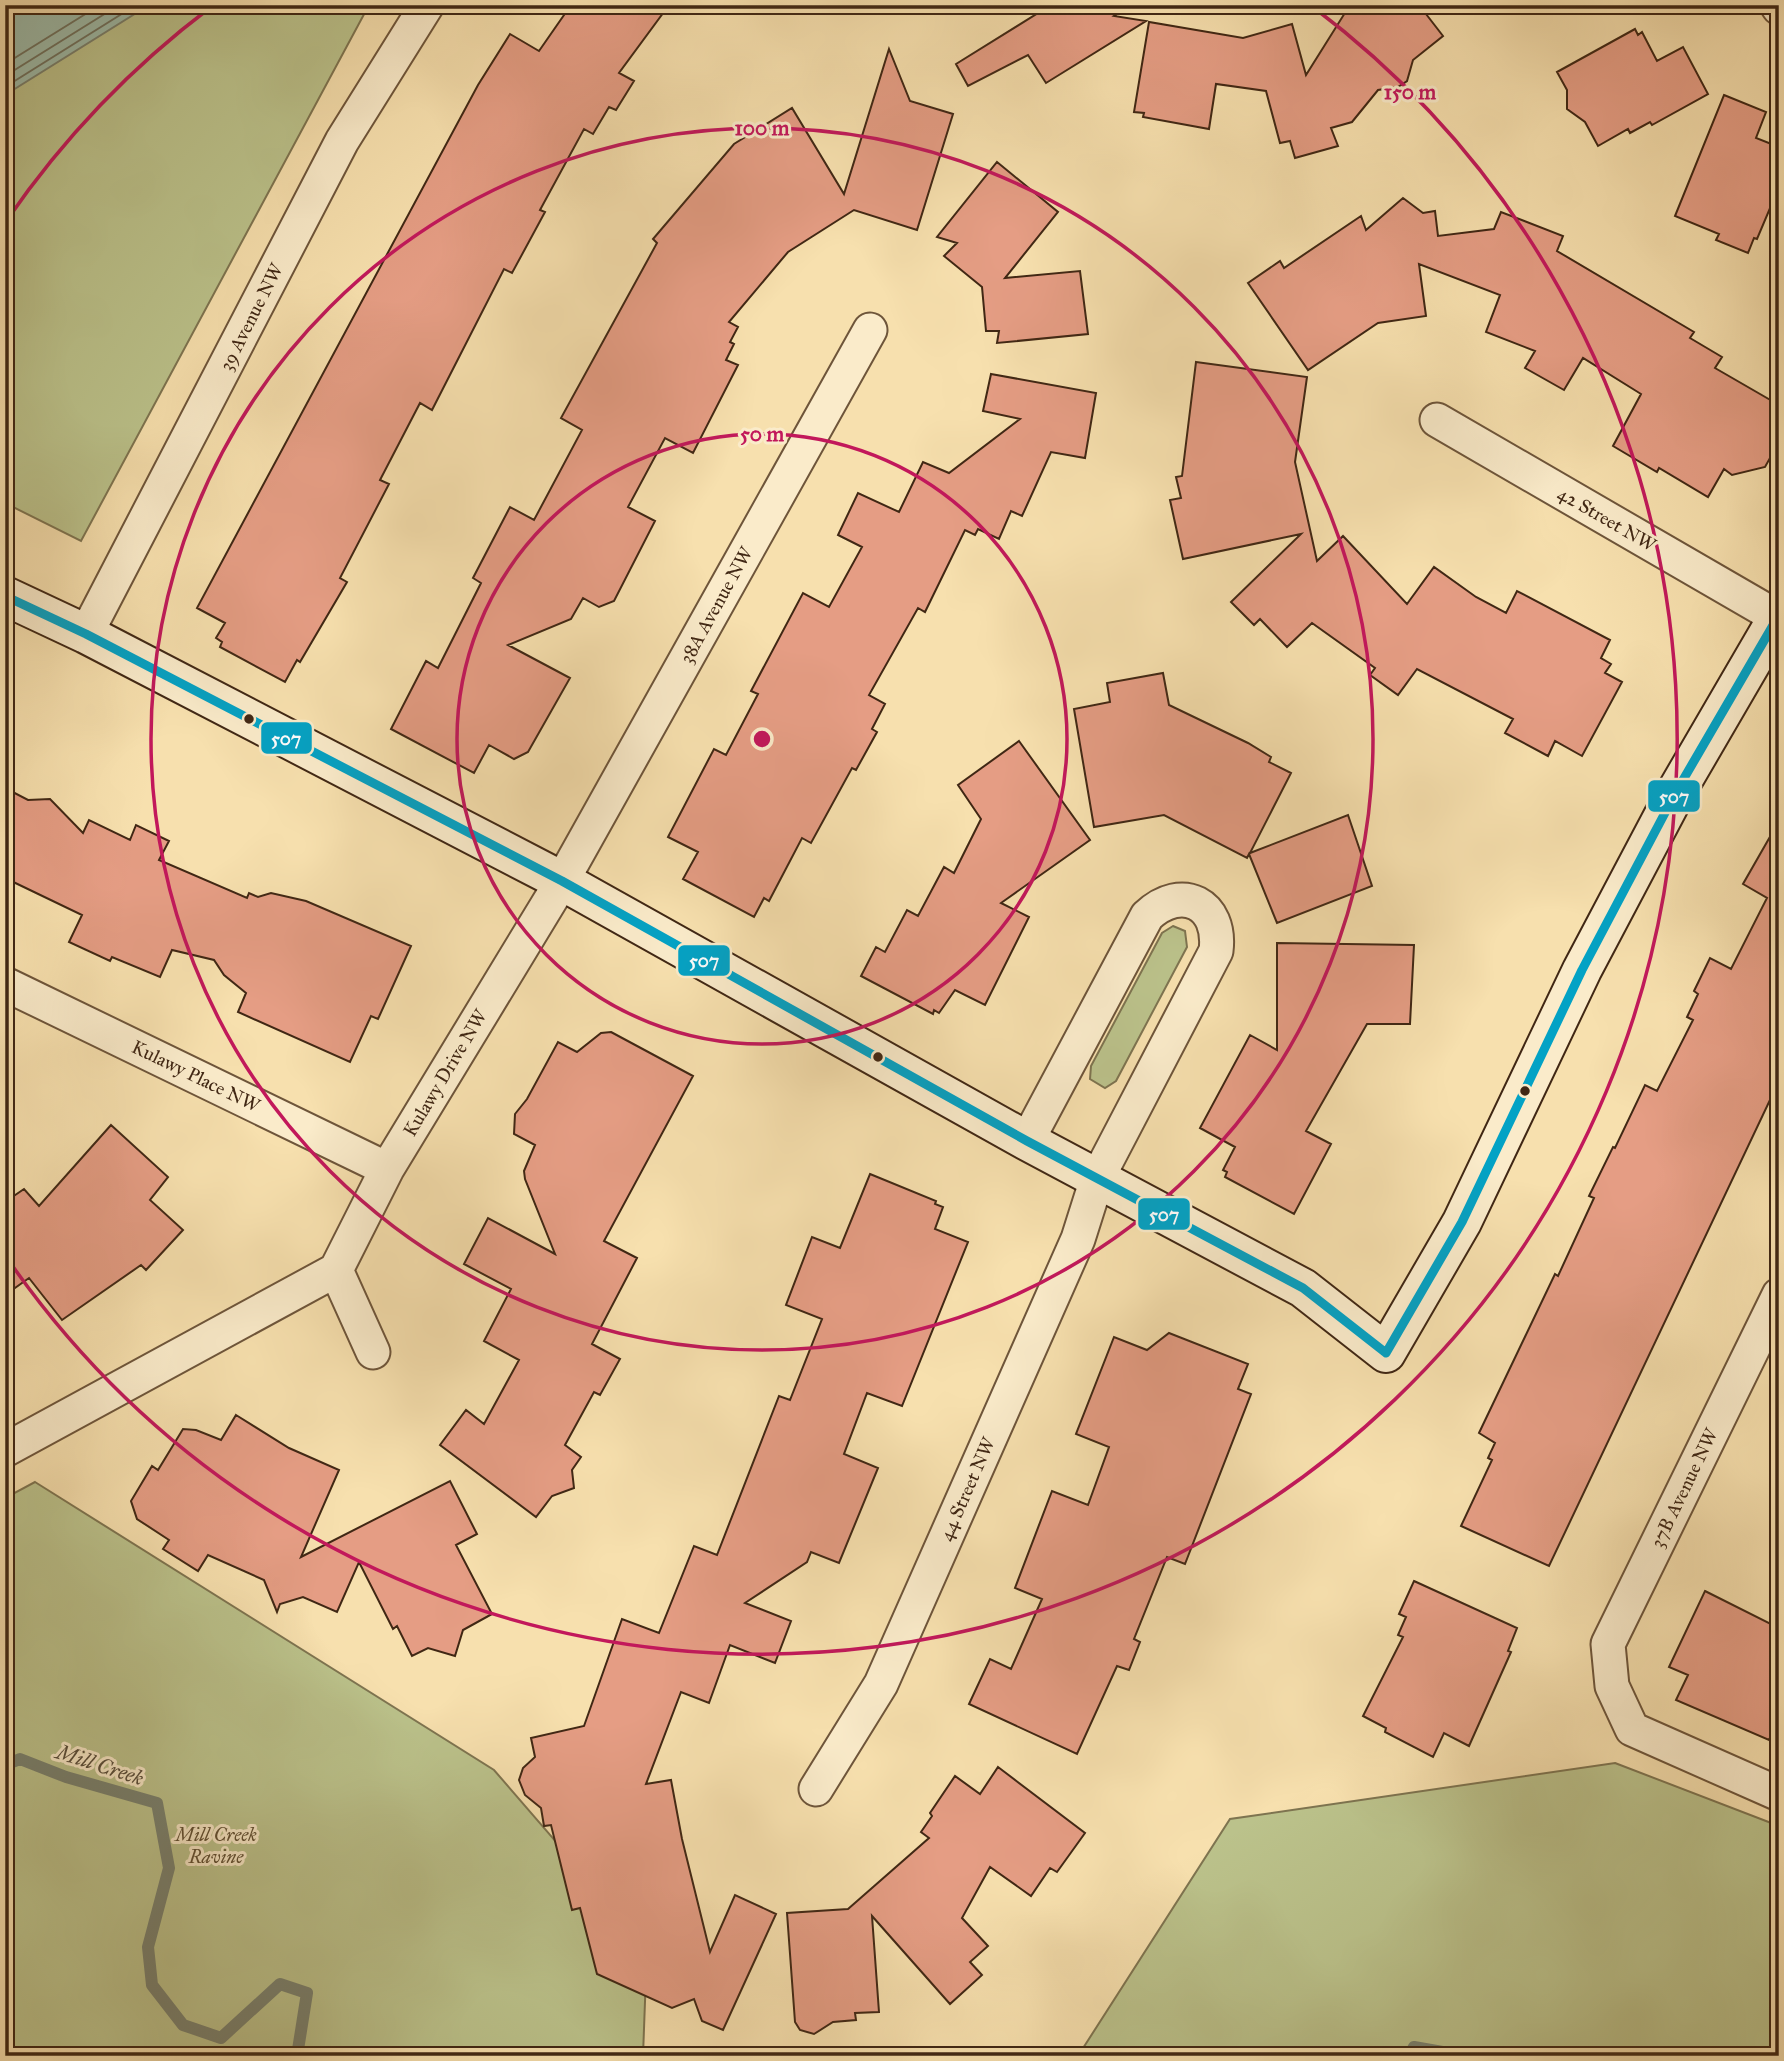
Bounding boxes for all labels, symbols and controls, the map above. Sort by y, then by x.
text: 150 m [1384,79,1436,105]
text: 100 m [735,115,790,141]
street label: 39 Avenue NW [214,259,288,374]
text: 50 m [740,421,784,447]
street label: 42 Street NW [1554,482,1661,557]
street label: 38A Avenue NW [674,542,758,667]
unlabelled marker [242,712,256,726]
line badge: 507 [260,721,313,755]
text: 507 [271,727,301,750]
centre of rings [750,727,774,751]
line badge: 507 [1647,779,1701,813]
text: 507 [1659,785,1689,808]
line badge: 507 [677,944,731,977]
text: 507 [689,949,719,972]
street label: Kulawy Drive NW [398,1005,492,1141]
street label: Kulawy Place NW [128,1035,265,1117]
unlabelled marker [871,1050,885,1064]
unlabelled marker [1518,1084,1532,1098]
line badge: 507 [1137,1197,1191,1231]
text: 507 [1149,1203,1179,1226]
street label: 37B Avenue NW [1645,1424,1723,1551]
street label: 44 Street NW [934,1433,1000,1544]
water label: Mill Creek [51,1738,147,1791]
park label: Mill Creek Ravine [173,1823,257,1868]

